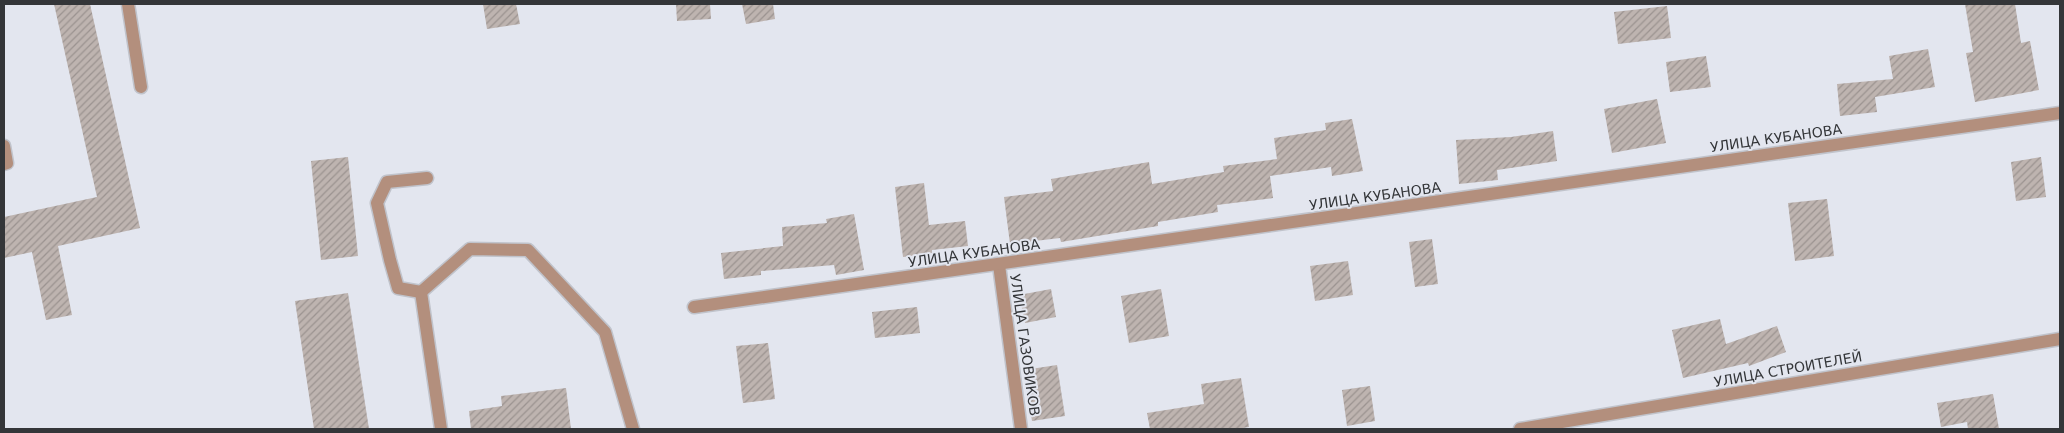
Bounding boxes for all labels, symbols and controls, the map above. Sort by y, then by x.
street label: УЛИЦА КУБАНОВА [1709,121,1843,155]
street label: УЛИЦА КУБАНОВА [1308,179,1442,213]
street label: УЛИЦА КУБАНОВА [907,236,1041,270]
street label: УЛИЦА ГАЗОВИКОВ [1007,273,1043,417]
street label: УЛИЦА СТРОИТЕЛЕЙ [1713,347,1863,390]

